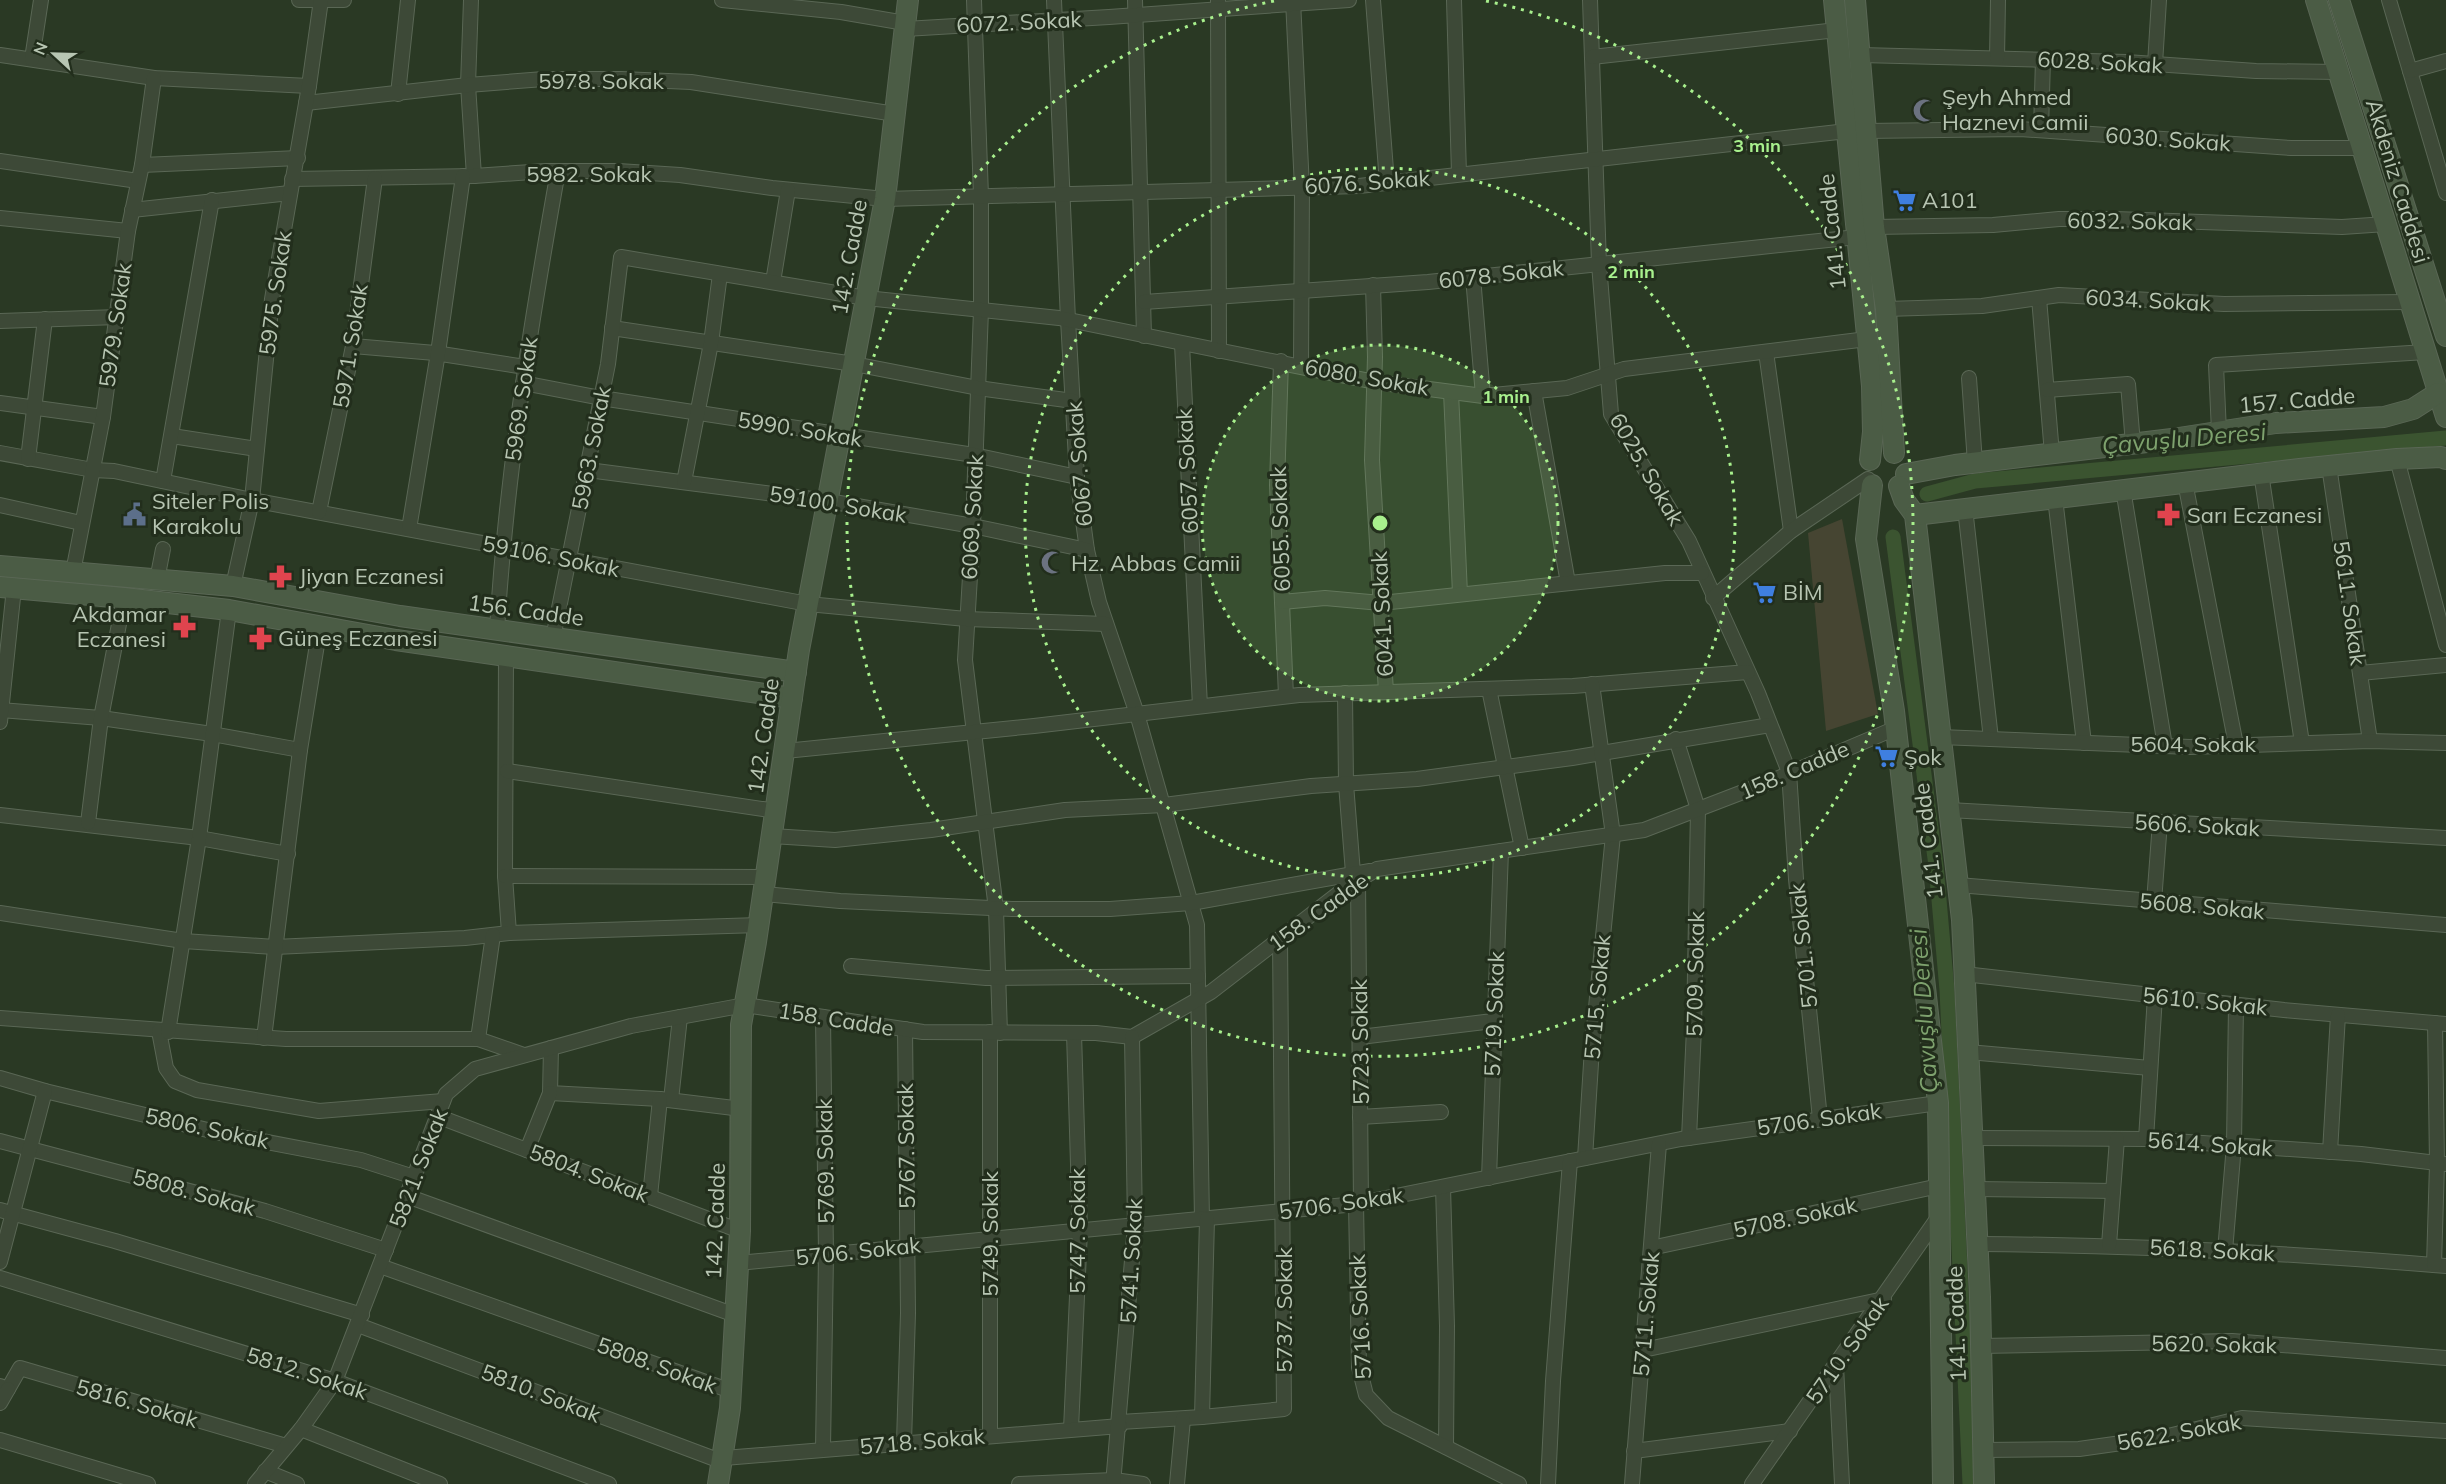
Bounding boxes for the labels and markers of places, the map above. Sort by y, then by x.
place label: Şeyh Ahmed Haznevi Camii [1942,83,2089,136]
mosque icon: Şeyh Ahmed Haznevi Camii [1911,97,1937,123]
place label: A101 [1922,186,1978,214]
supermarket icon: A101 [1891,187,1917,213]
place label: Siteler Polis Karakolu [152,487,269,540]
public building icon: Siteler Polis Karakolu [121,501,147,527]
place label: Sarı Eczanesi [2187,501,2322,529]
pharmacy icon: Sarı Eczanesi [2156,502,2182,528]
centre of rings [1370,513,1390,533]
place label: Hz. Abbas Camii [1071,549,1240,577]
mosque icon: Hz. Abbas Camii [1040,550,1066,576]
place label: Jiyan Eczanesi [299,562,444,590]
pharmacy icon: Jiyan Eczanesi [268,563,294,589]
place label: BİM [1783,578,1823,606]
supermarket icon: BİM [1752,579,1778,605]
place label: Akdamar Eczanesi [72,600,166,653]
pharmacy icon: Akdamar Eczanesi [171,614,197,640]
place label: Güneş Eczanesi [278,624,438,652]
pharmacy icon: Güneş Eczanesi [247,625,273,651]
place label: Şok [1904,743,1942,771]
supermarket icon: Şok [1873,744,1899,770]

